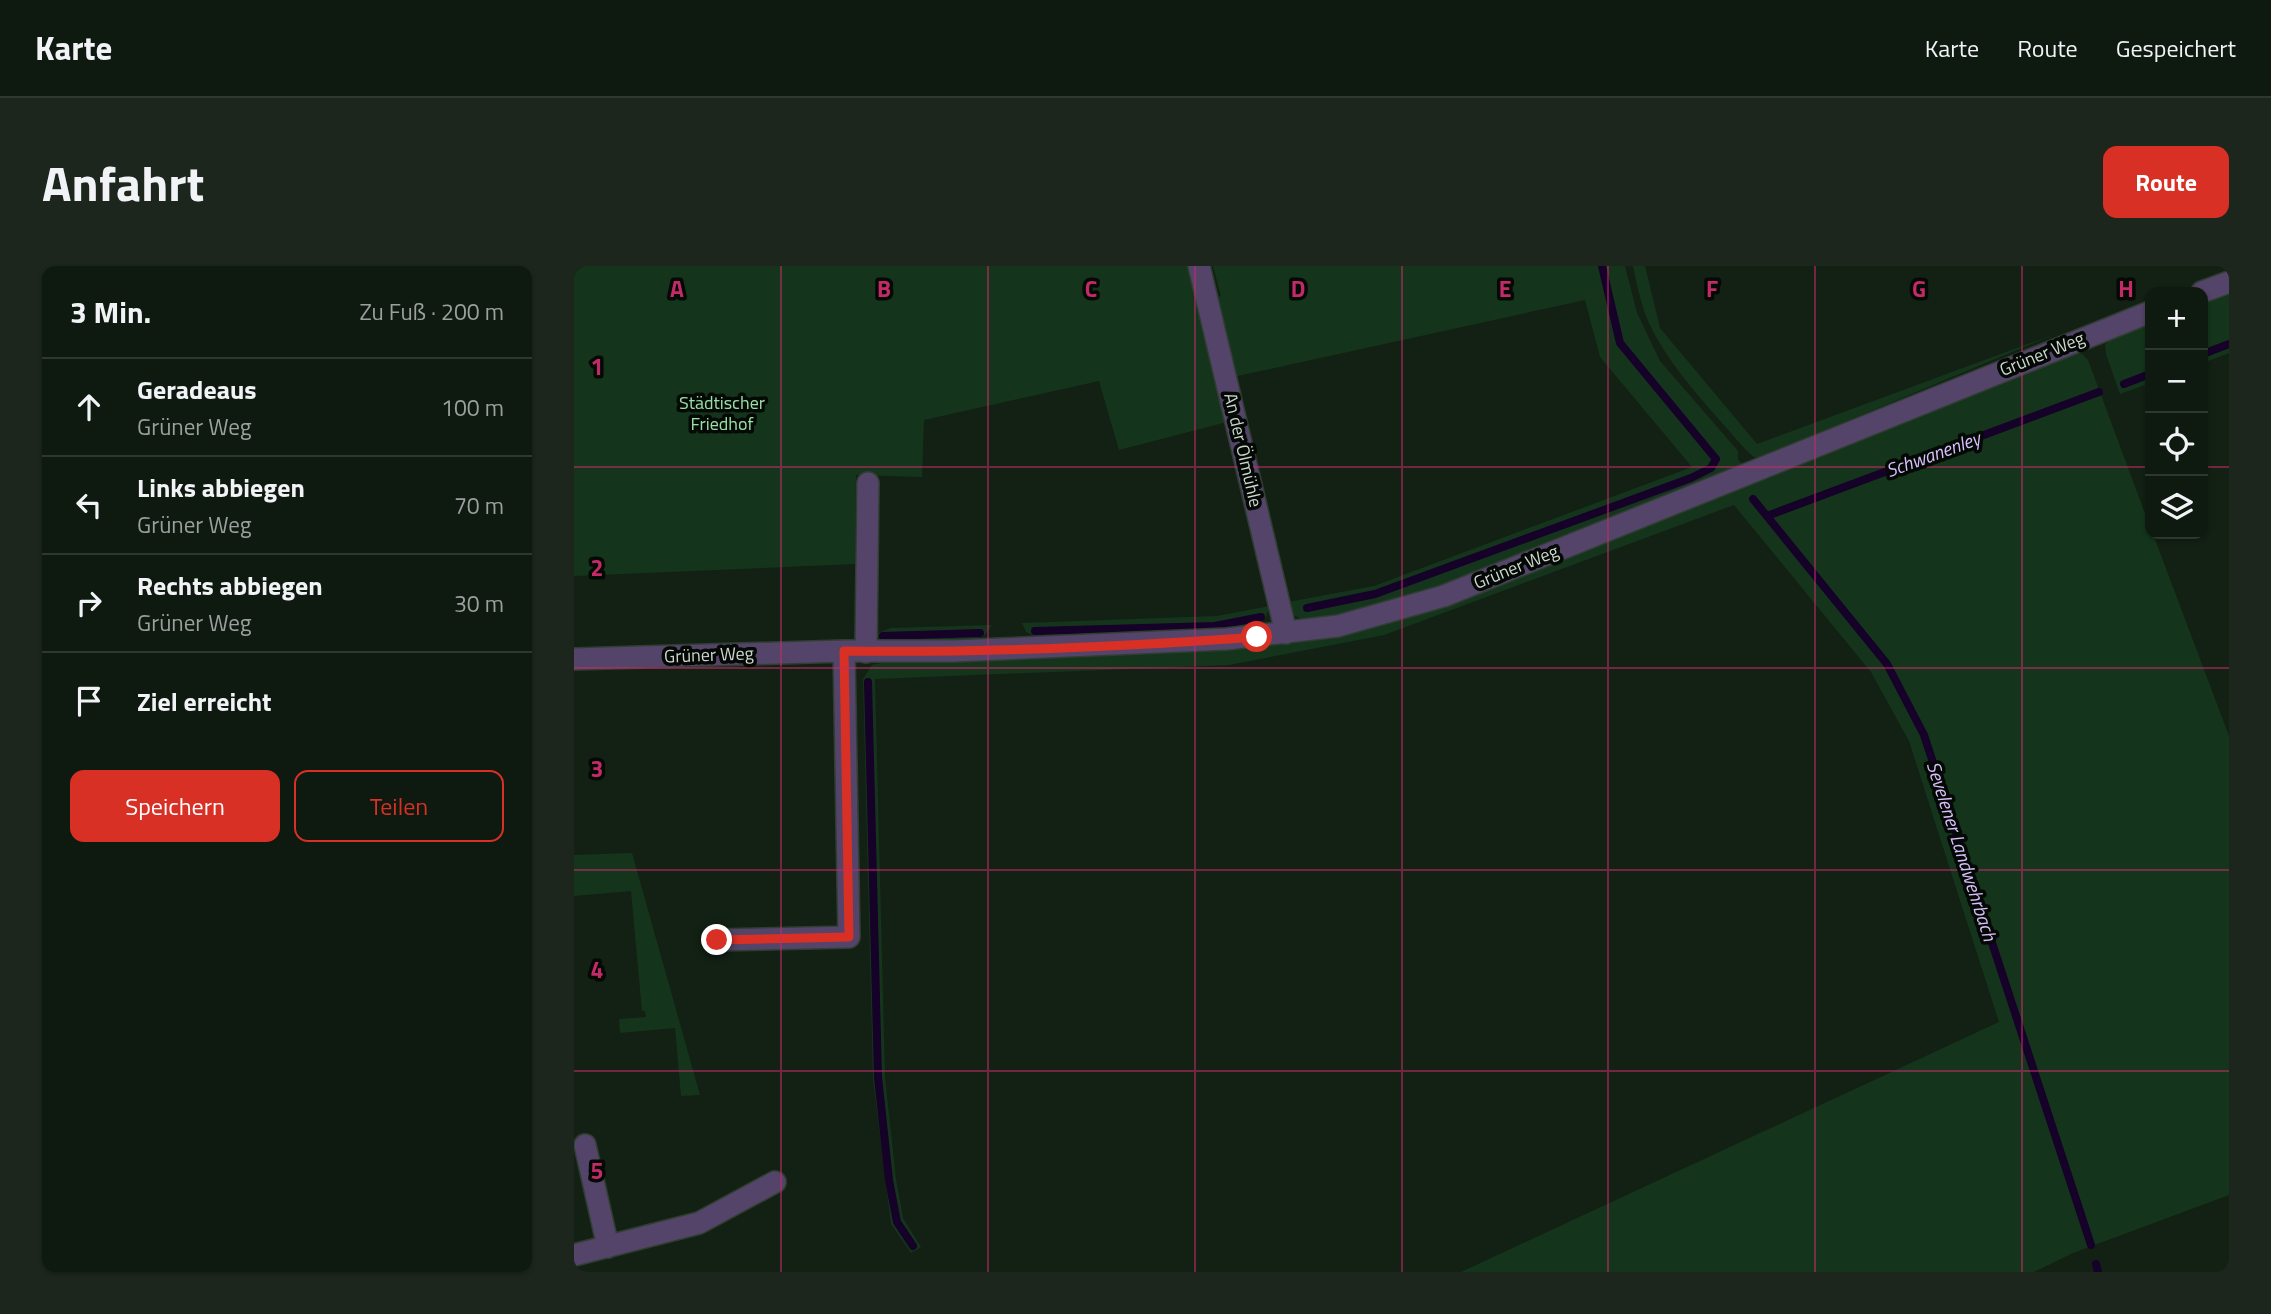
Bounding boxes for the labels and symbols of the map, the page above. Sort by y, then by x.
text: A [670,271,684,306]
text: B [877,271,891,306]
text: C [1085,271,1097,306]
text: D [1291,271,1305,306]
text: E [1499,271,1511,306]
text: F [1706,271,1718,306]
text: G [1912,271,1926,306]
text: H [2118,271,2134,306]
street label: Grüner Weg [1995,324,2088,383]
text: 1 [591,349,603,384]
park label: Städtischer Friedhof [679,389,765,437]
street label: An der Ölmühle [1217,390,1270,510]
water label: Schwanenley [1881,422,1986,484]
street label: Grüner Weg [1469,537,1562,596]
text: 2 [591,550,603,585]
route start [1241,621,1272,652]
street label: Grüner Weg [664,639,754,670]
text: 3 [591,751,603,786]
water label: Sevelener Landwehrbach [1920,757,2005,945]
route end [701,924,732,955]
text: 4 [591,952,603,987]
text: 5 [591,1153,603,1188]

